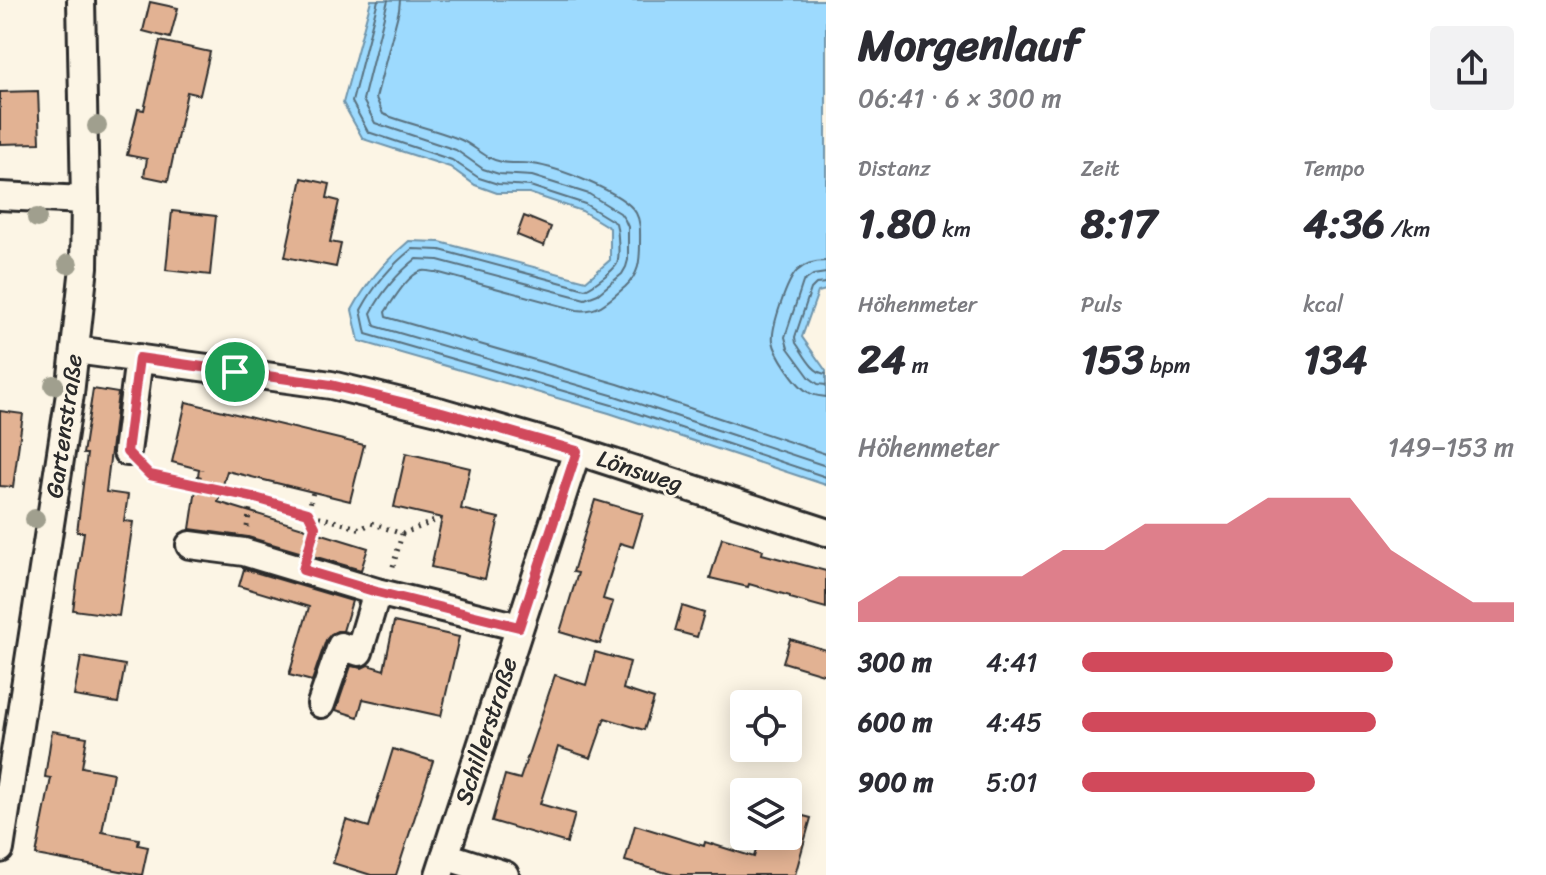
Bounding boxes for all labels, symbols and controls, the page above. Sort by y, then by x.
text: Morgenlauf [858,6,1080,84]
button: share [1430,26,1514,110]
text: 06:41 · 6 × 300 m [858,75,1062,121]
text: Distanz [858,149,930,188]
text: Zeit [1081,149,1120,188]
text: Tempo [1303,149,1365,188]
text: 1.80 [858,188,937,259]
text: 8:17 [1081,188,1157,259]
text: 4:36 [1303,188,1385,259]
text: km [937,210,971,249]
text: /km [1385,210,1430,249]
text: Höhenmeter [858,285,977,324]
text: Puls [1081,285,1122,324]
text: kcal [1303,285,1343,324]
text: 24 [858,324,906,395]
text: 153 [1081,324,1144,395]
text: 134 [1303,324,1367,395]
pin [201,338,269,406]
text: m [906,346,929,385]
text: bpm [1144,346,1191,385]
icon: arrive [213,350,257,394]
street label: Gartenstraße [33,351,95,501]
text: Höhenmeter [858,424,999,470]
text: 149–153 m [1388,424,1514,470]
street label: Lönsweg [592,437,688,505]
text: 300 m [858,639,932,685]
text: 4:41 [986,639,1038,685]
street label: Schillerstraße [442,652,530,810]
map controls [730,690,802,850]
button: locate [730,690,802,762]
text: 600 m [858,699,932,745]
text: 4:45 [986,699,1042,745]
text: 900 m [858,759,934,805]
text: 5:01 [986,759,1037,805]
button: layers [730,778,802,850]

